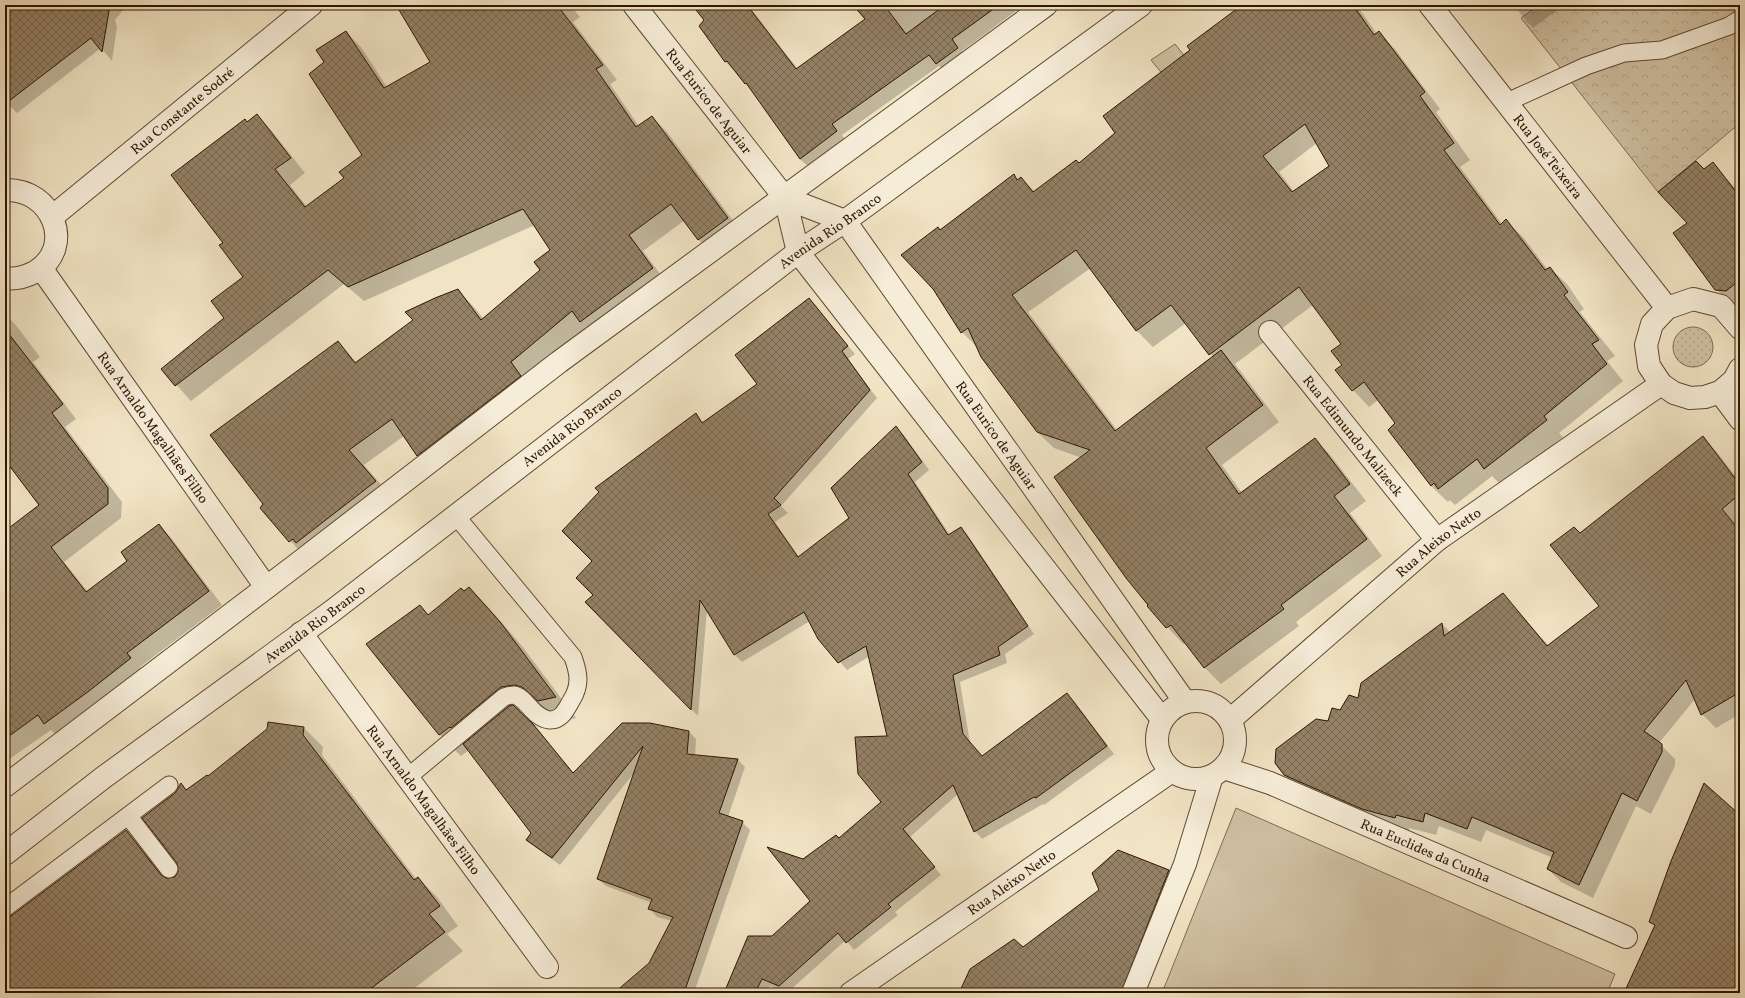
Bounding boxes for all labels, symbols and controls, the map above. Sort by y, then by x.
street label: Rua Eurico de Aguiar [661,45,755,159]
street label: Rua Constante Sodré [127,64,239,160]
street label: Rua José Teixeira [1508,111,1586,204]
street label: Avenida Rio Branco [776,190,886,274]
street label: Rua Arnaldo Magalhães Filho [92,349,212,508]
street label: Rua Edimundo Malizeck [1298,372,1407,501]
street label: Rua Eurico de Aguiar [950,378,1041,495]
street label: Avenida Rio Branco [519,383,626,472]
street label: Rua Aleixo Netto [1392,504,1486,582]
street label: Avenida Rio Branco [261,581,370,668]
street label: Rua Arnaldo Magalhães Filho [361,722,484,879]
street label: Rua Euclides da Cunha [1357,815,1493,888]
street label: Rua Aleixo Netto [964,846,1060,921]

